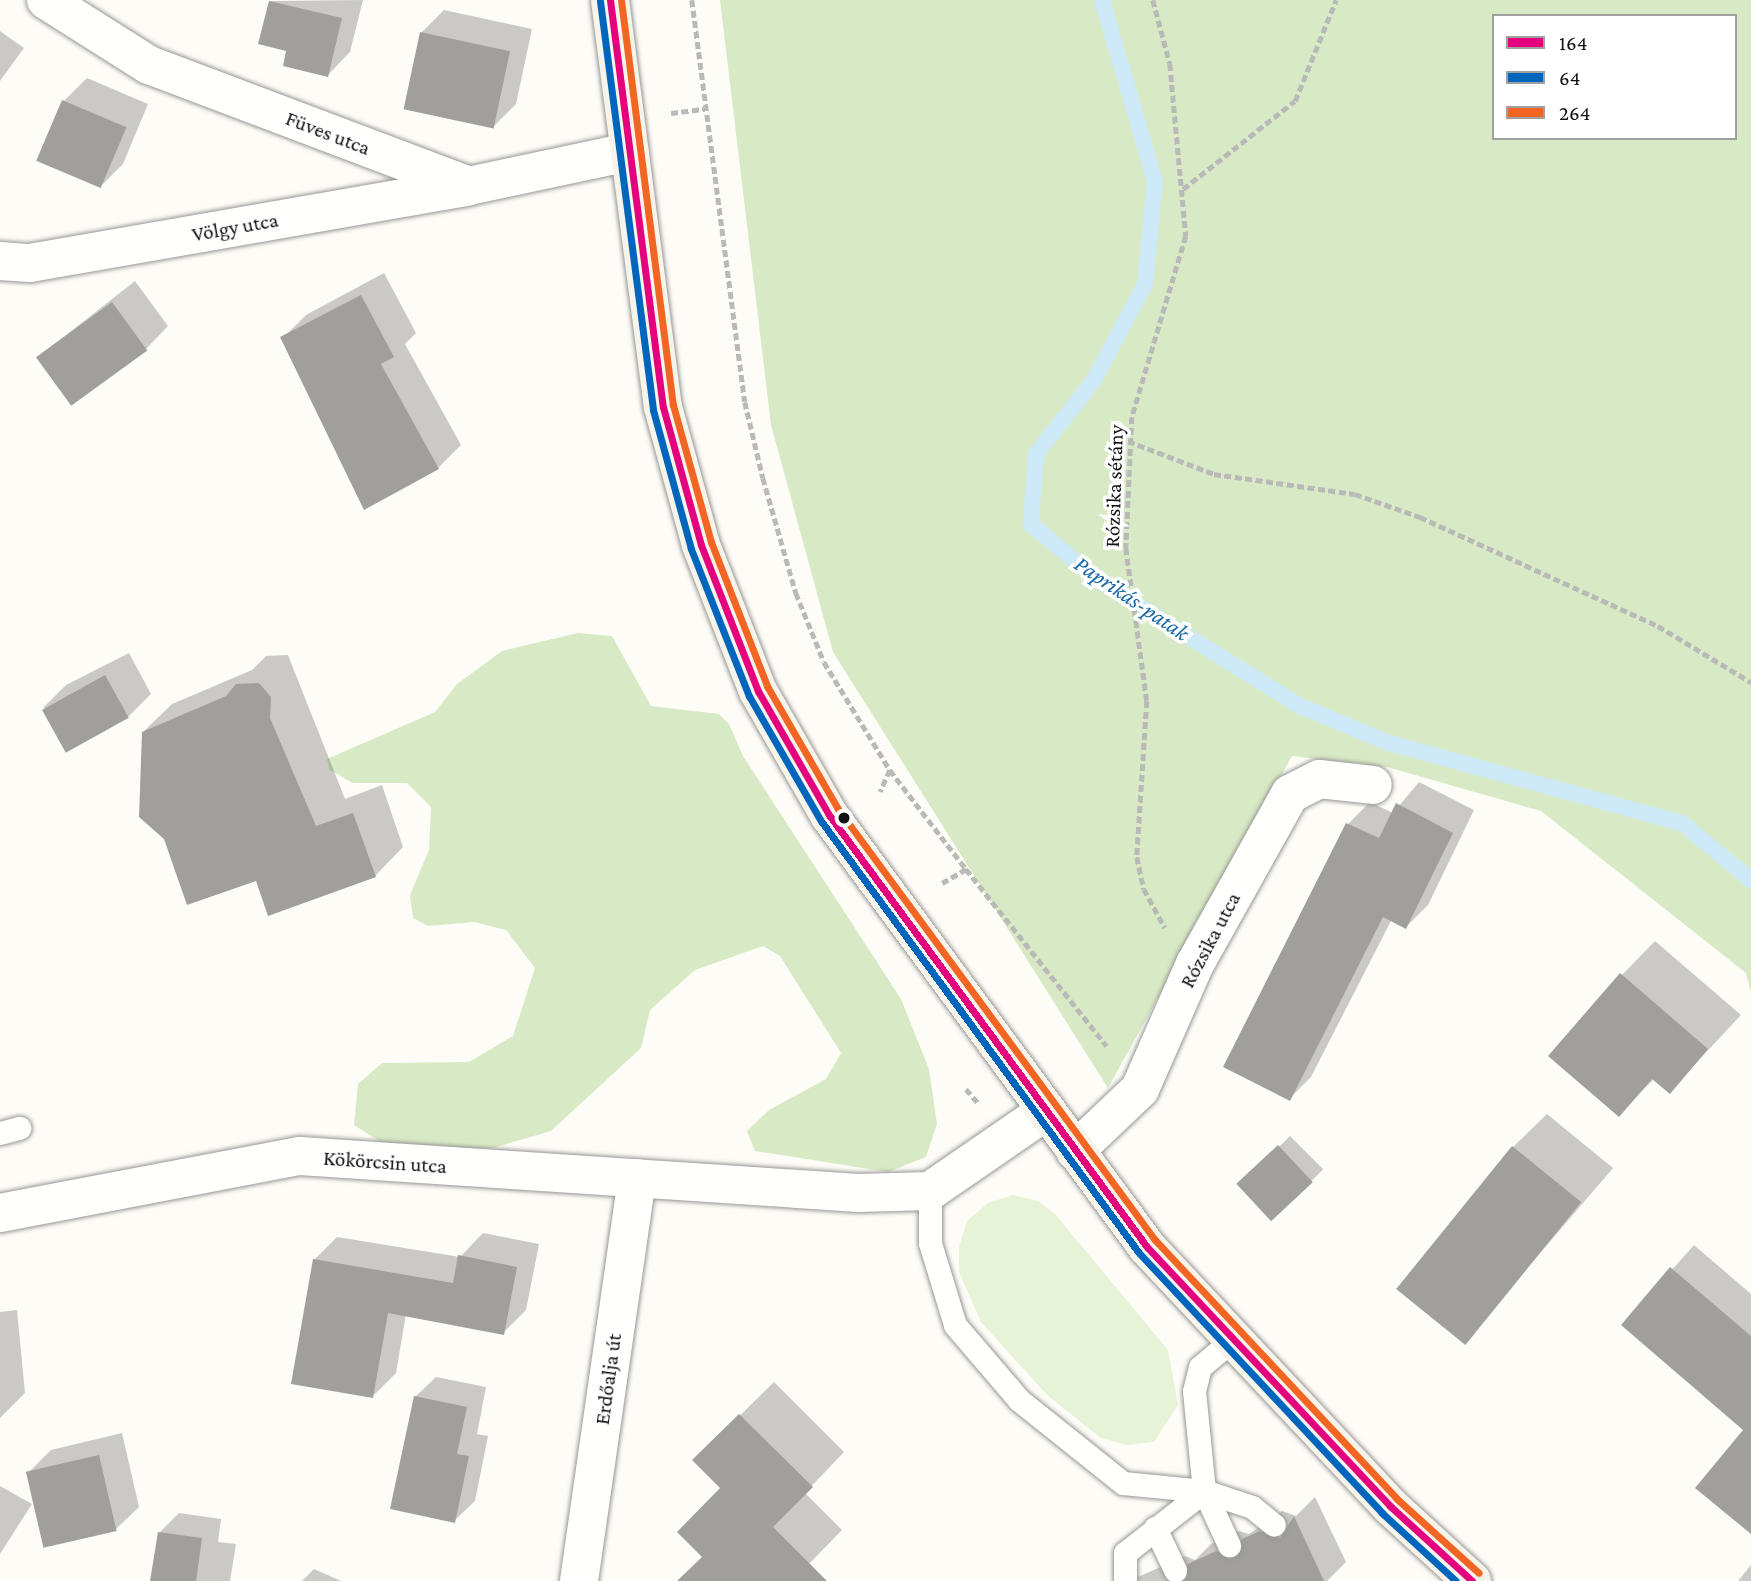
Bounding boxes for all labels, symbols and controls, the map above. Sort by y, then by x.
legend [1492,14,1737,140]
text: 164 [1559,31,1587,55]
text: 64 [1559,66,1580,90]
text: 264 [1559,101,1590,125]
street label: Füves utca [282,105,374,161]
street label: Völgy utca [190,207,280,247]
street label: Rózsika sétány [1099,424,1129,548]
water label: Paprikás-patak [1069,549,1195,647]
unlabelled marker [837,811,851,825]
street label: Rózsika utca [1174,888,1246,992]
street label: Kökörcsin utca [322,1145,448,1179]
street label: Erdőalja út [589,1332,627,1426]

